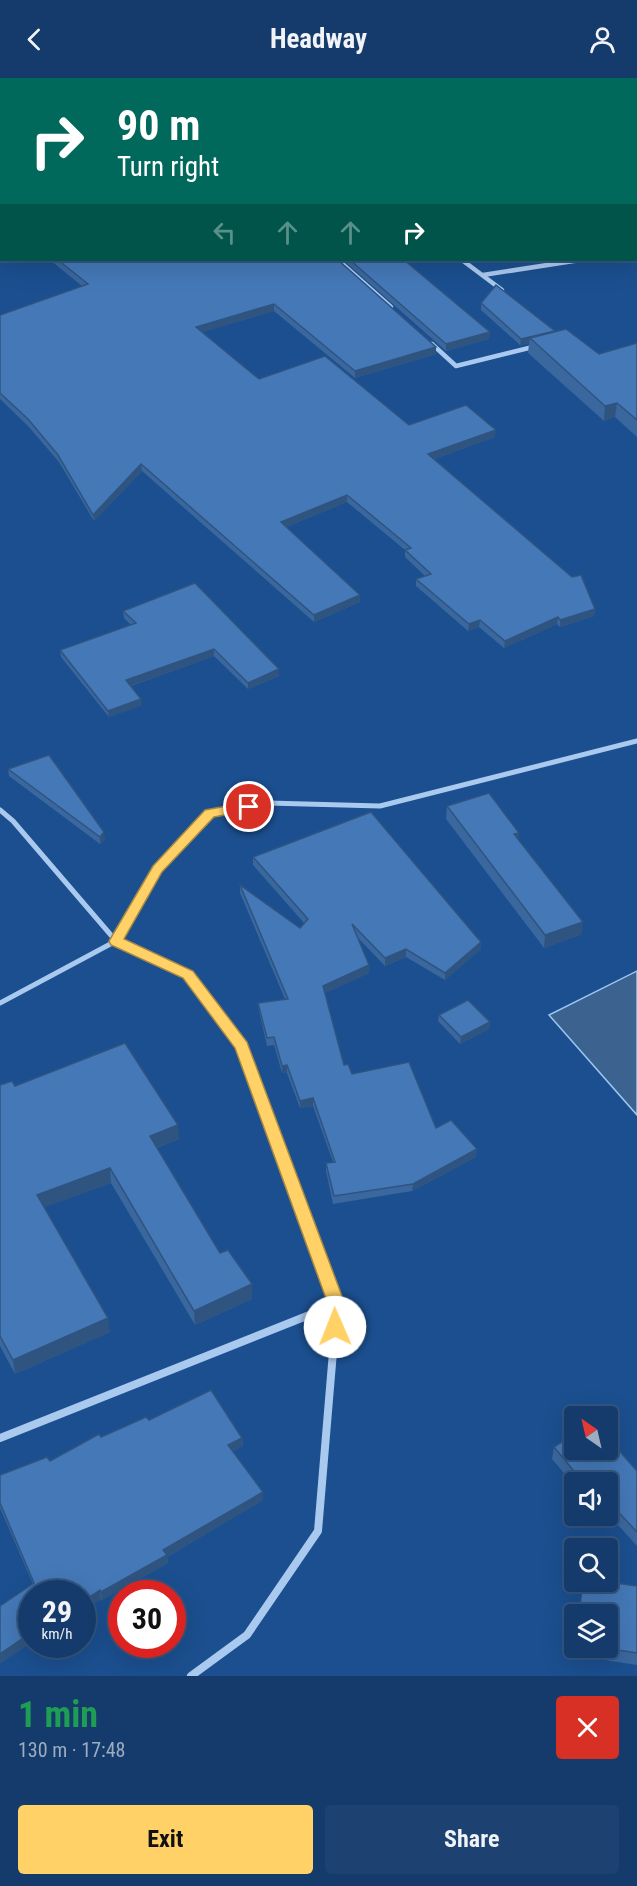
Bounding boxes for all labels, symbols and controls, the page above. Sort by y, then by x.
icon: back [18,23,51,56]
text: Headway [270,23,367,55]
icon: person [586,23,619,56]
text: 90 m [117,101,200,150]
icon: right [18,102,96,180]
text: Turn right [117,151,219,183]
icon: left [208,216,241,249]
icon: ahead [271,216,304,249]
icon: ahead [334,216,367,249]
icon: right [397,216,430,249]
pin [223,781,274,832]
icon: arrive [232,790,265,823]
position arrow [303,1295,367,1359]
north arrow [564,1406,618,1460]
map controls [564,1406,618,1658]
button: sound [564,1472,618,1526]
button: search [564,1538,618,1592]
speed limit sign: 30 [108,1580,186,1658]
text: 29 [42,1594,72,1629]
button: layers [564,1604,618,1658]
text: km/h [42,1625,72,1643]
text: 1 min [18,1694,98,1736]
button: close [556,1696,619,1759]
text: 130 m · 17:48 [18,1738,125,1762]
button: Exit [18,1805,313,1874]
button: Share [325,1805,619,1874]

